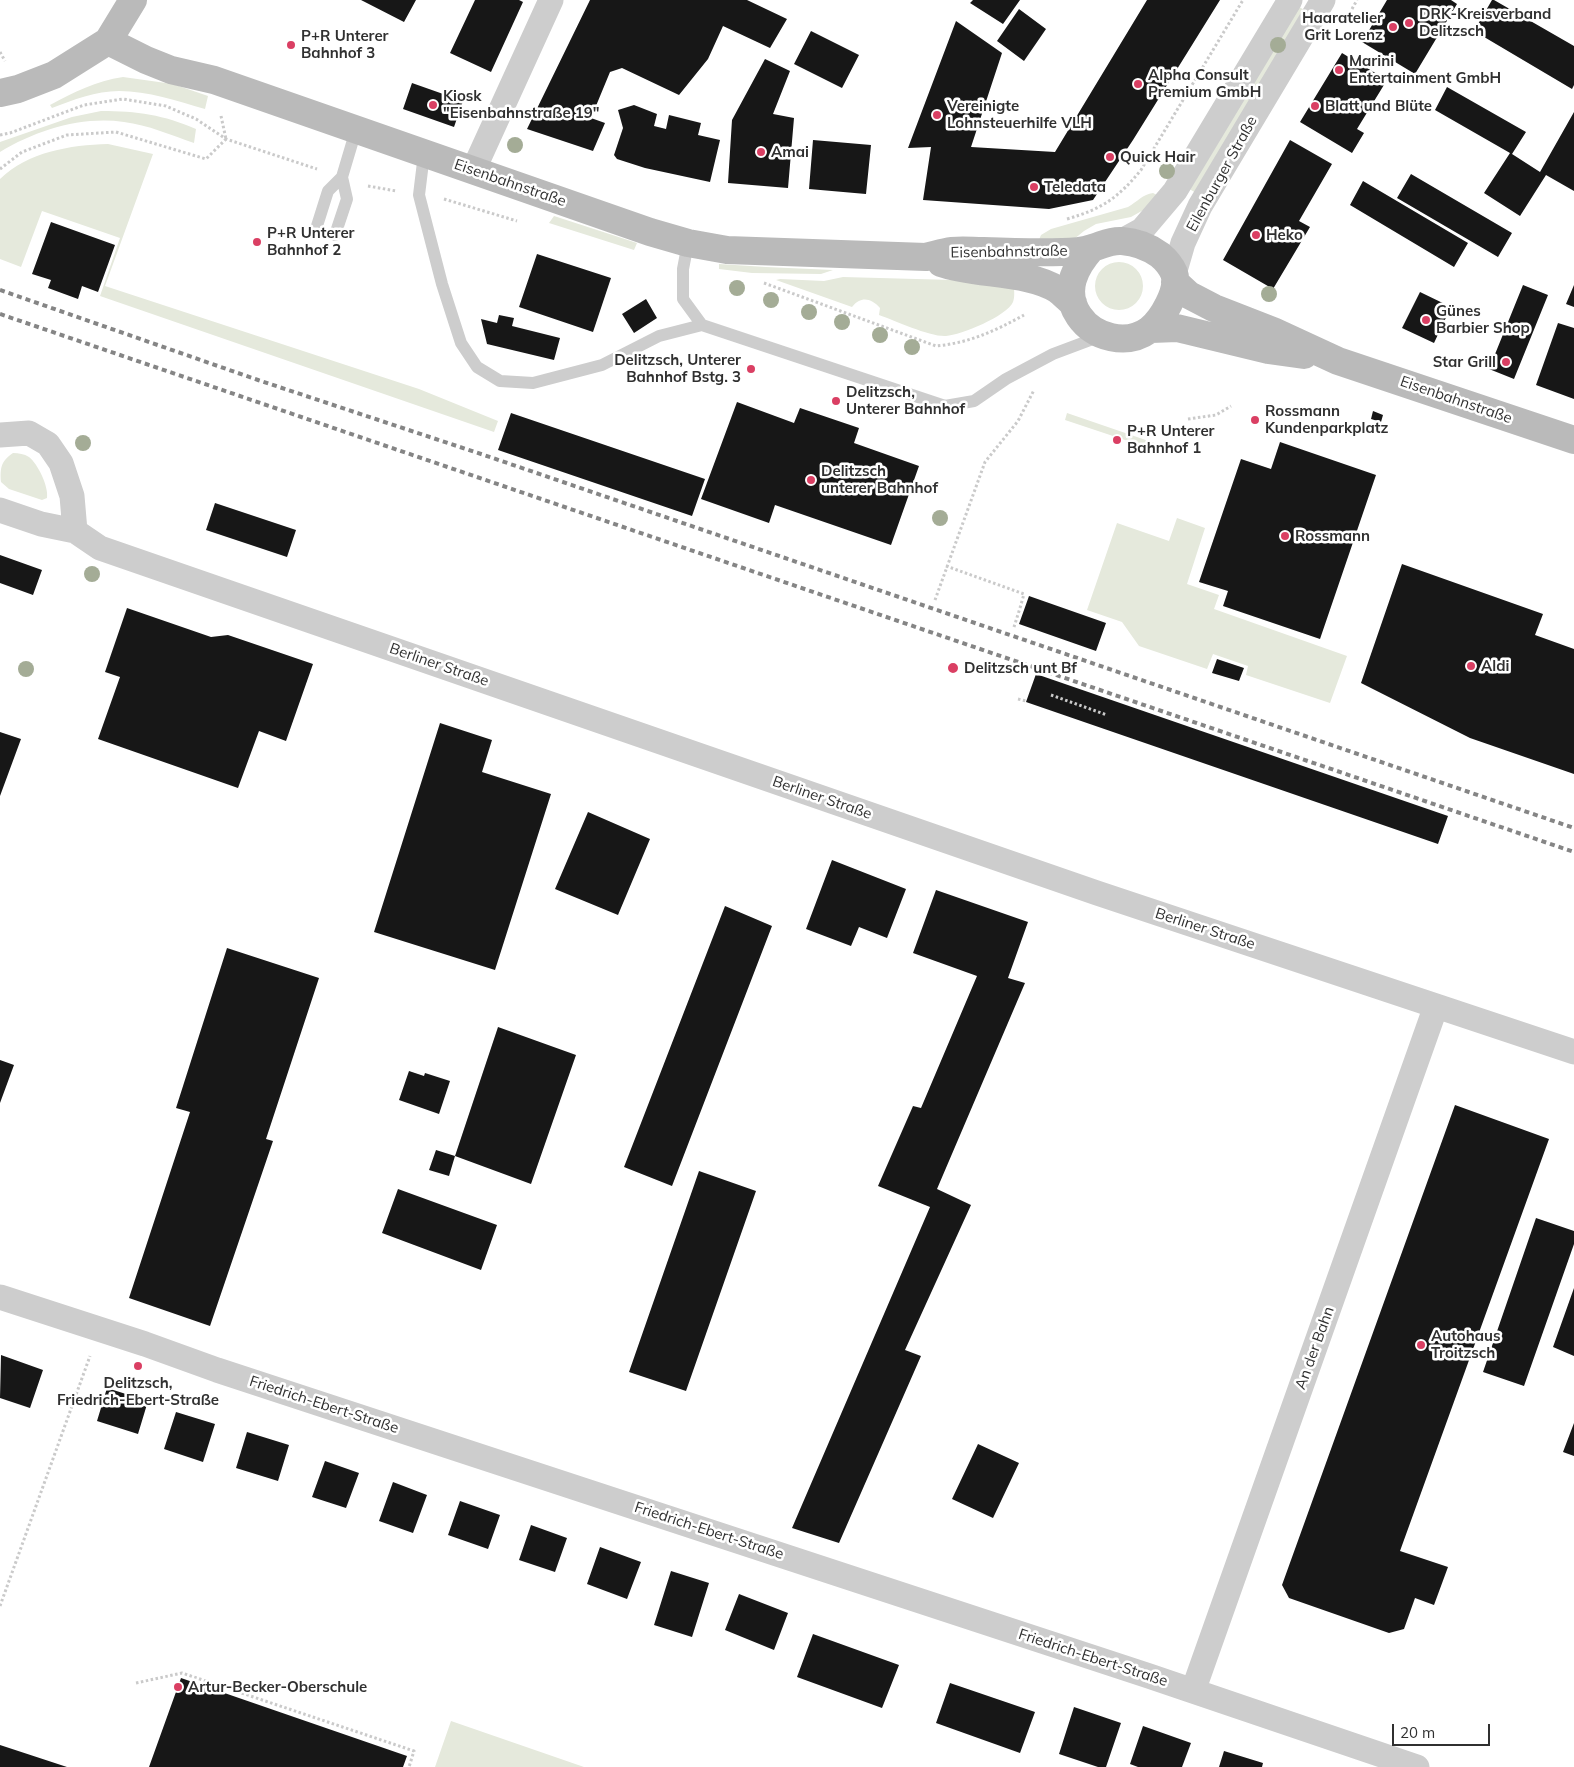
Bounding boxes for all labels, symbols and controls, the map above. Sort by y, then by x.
place label: DRK-Kreisverband Delitzsch [1419,5,1551,40]
place label: Haaratelier Grit Lorenz [1302,9,1383,44]
marker: DRK-Kreisverband Delitzsch [1403,17,1415,29]
marker: Haaratelier Grit Lorenz [1387,21,1399,33]
place label: P+R Unterer Bahnhof 3 [301,27,388,62]
marker: P+R Unterer Bahnhof 3 [285,39,297,51]
place label: Marini Entertainment GmbH [1349,52,1501,87]
marker: Marini Entertainment GmbH [1333,64,1345,76]
place label: Alpha Consult Premium GmbH [1148,66,1261,101]
marker: Alpha Consult Premium GmbH [1132,78,1144,90]
place label: Kiosk "Eisenbahnstraße 19" [443,87,599,122]
place label: Vereinigte Lohnsteuerhilfe VLH [947,97,1092,132]
place label: Blatt und Blüte [1325,97,1432,115]
marker: Kiosk "Eisenbahnstraße 19" [427,99,439,111]
marker: Blatt und Blüte [1309,100,1321,112]
marker: Vereinigte Lohnsteuerhilfe VLH [931,109,943,121]
street label: Eilenburger Straße [1183,113,1261,235]
place label: Amai [771,143,809,161]
marker: Amai [755,146,767,158]
place label: Quick Hair [1120,148,1195,166]
marker: Quick Hair [1104,151,1116,163]
street label: Eisenbahnstraße [452,155,568,211]
place label: Teledata [1044,178,1106,196]
marker: Teledata [1028,181,1040,193]
place label: P+R Unterer Bahnhof 2 [267,224,354,259]
place label: Heko [1266,226,1303,244]
marker: Heko [1250,229,1262,241]
marker: P+R Unterer Bahnhof 2 [251,236,263,248]
street label: Eisenbahnstraße [950,242,1068,262]
place label: Günes Barbier Shop [1436,302,1530,337]
marker: Günes Barbier Shop [1420,314,1432,326]
place label: Delitzsch, Unterer Bahnhof Bstg. 3 [614,351,741,386]
place label: Star Grill [1433,353,1496,371]
marker: Star Grill [1500,356,1512,368]
marker: Delitzsch, Unterer Bahnhof Bstg. 3 [745,363,757,375]
street label: Eisenbahnstraße [1398,372,1514,428]
place label: Delitzsch, Unterer Bahnhof [846,383,965,418]
marker: Delitzsch, Unterer Bahnhof [830,395,842,407]
place label: Rossmann Kundenparkplatz [1265,402,1388,437]
marker: Rossmann Kundenparkplatz [1249,414,1261,426]
place label: P+R Unterer Bahnhof 1 [1127,422,1214,457]
marker: P+R Unterer Bahnhof 1 [1111,434,1123,446]
place label: Delitzsch unterer Bahnhof [821,462,938,497]
marker: Delitzsch unterer Bahnhof [805,474,817,486]
place label: Rossmann [1295,527,1370,545]
marker: Rossmann [1279,530,1291,542]
street label: Berliner Straße [387,640,491,690]
place label: Aldi [1481,657,1509,675]
place label: Delitzsch unt Bf [964,659,1077,677]
marker: Aldi [1465,660,1477,672]
marker: Delitzsch unt Bf [946,661,960,675]
street label: Berliner Straße [770,773,874,823]
street label: Berliner Straße [1153,904,1257,954]
street label: An der Bahn [1292,1304,1338,1392]
place label: Autohaus Troitzsch [1431,1327,1500,1362]
marker: Autohaus Troitzsch [1415,1339,1427,1351]
marker: Delitzsch, Friedrich-Ebert-Straße [132,1360,144,1372]
street label: Friedrich-Ebert-Straße [247,1372,401,1438]
place label: Delitzsch, Friedrich-Ebert-Straße [57,1374,219,1409]
street label: Friedrich-Ebert-Straße [632,1498,786,1564]
street label: Friedrich-Ebert-Straße [1016,1625,1170,1691]
place label: Artur-Becker-Oberschule [188,1678,367,1696]
marker: Artur-Becker-Oberschule [172,1681,184,1693]
scale bar [1394,1714,1492,1746]
text: 20 m [1400,1723,1435,1742]

